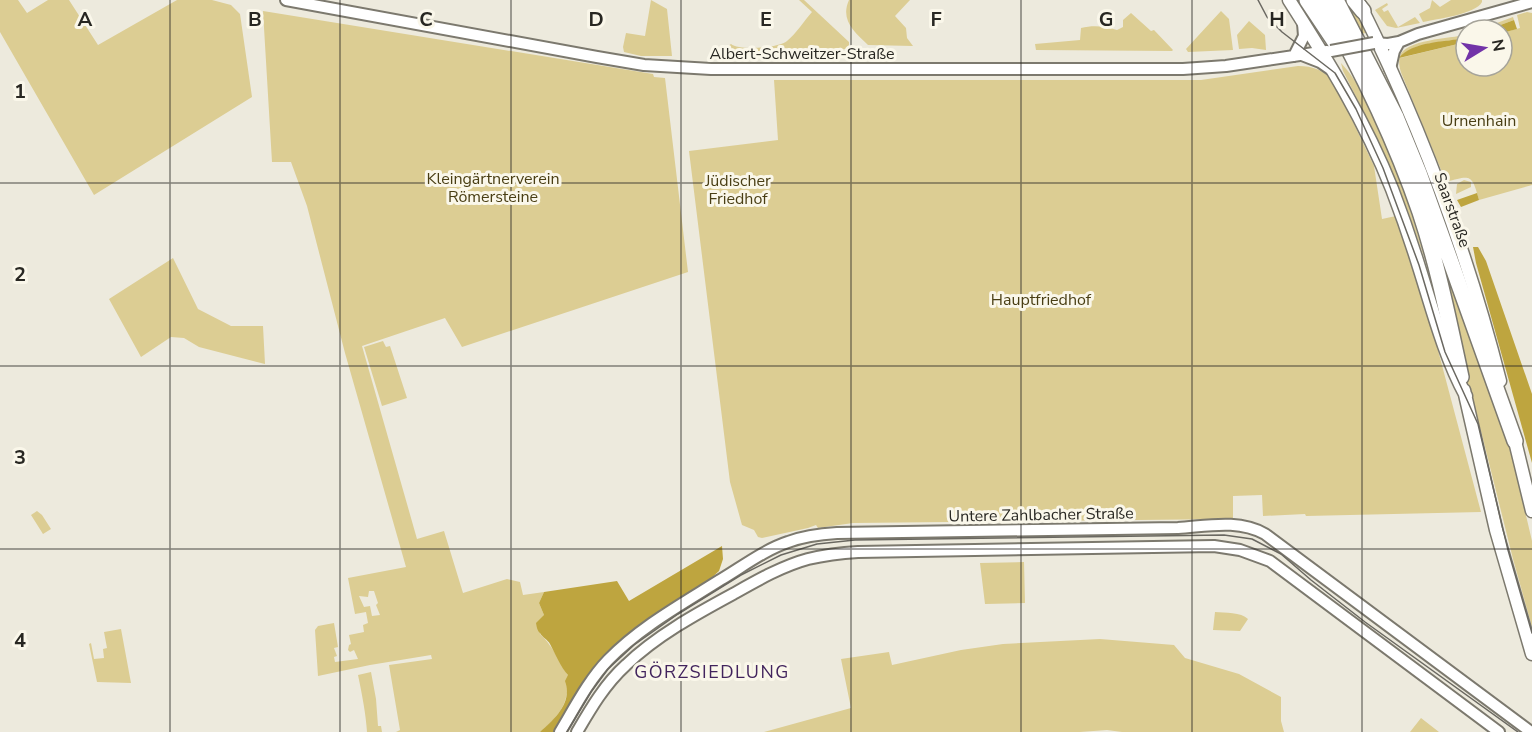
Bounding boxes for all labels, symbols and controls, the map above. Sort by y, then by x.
text: A [78,6,93,33]
text: B [248,6,262,33]
text: C [419,6,433,33]
text: D [588,6,604,33]
text: E [760,6,772,33]
text: F [930,6,942,33]
text: G [1099,6,1113,33]
text: H [1269,6,1285,33]
north arrow [1454,18,1514,78]
text: N [1486,37,1510,53]
street label: Albert-Schweitzer-Straße [709,43,895,65]
text: 1 [14,78,26,105]
park label: Urnenhain [1442,110,1516,132]
park label: Kleingärtnerverein Römersteine [427,168,559,208]
park label: Jüdischer Friedhof [704,170,771,210]
street label: Saarstraße [1428,170,1476,250]
text: 2 [14,261,26,288]
park label: Hauptfriedhof [991,289,1092,311]
text: 3 [14,444,26,471]
street label: Untere Zahlbacher Straße [948,502,1134,528]
text: 4 [14,627,26,654]
district label: GÖRZSIEDLUNG [634,660,790,684]

